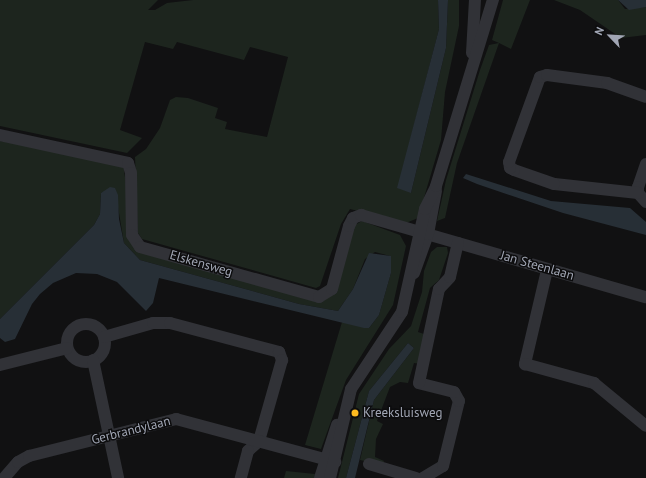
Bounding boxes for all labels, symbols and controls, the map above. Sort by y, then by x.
north arrow [590,16,630,56]
text: N [591,25,607,37]
street label: Elskensweg [168,248,234,280]
street label: Jan Steenlaan [498,248,576,284]
place label: Kreeksluisweg [363,405,442,421]
marker: Kreeksluisweg [350,408,360,418]
street label: Gerbrandylaan [90,414,172,448]

